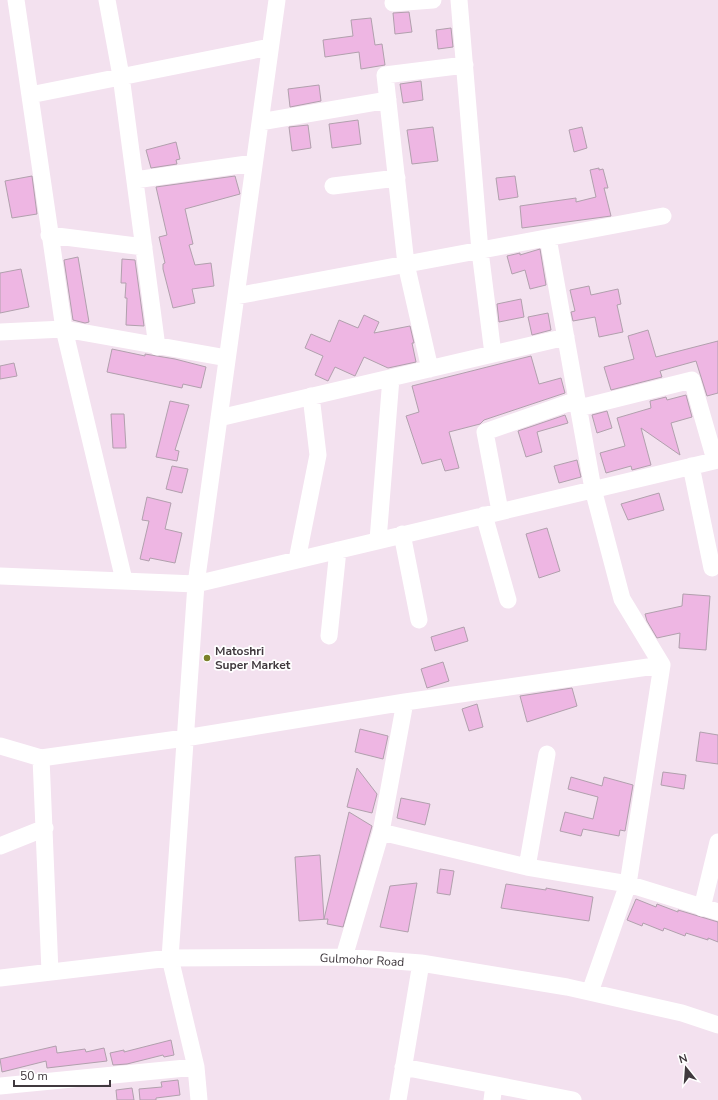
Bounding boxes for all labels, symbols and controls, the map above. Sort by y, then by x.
place label: Matoshri Super Market [215,643,291,673]
marker: Matoshri Super Market [202,653,212,663]
street label: Gulmohor Road [319,950,405,970]
north arrow [666,1048,706,1088]
text: N [677,1051,689,1067]
scale bar [14,1062,110,1088]
text: 50 m [20,1068,48,1084]

